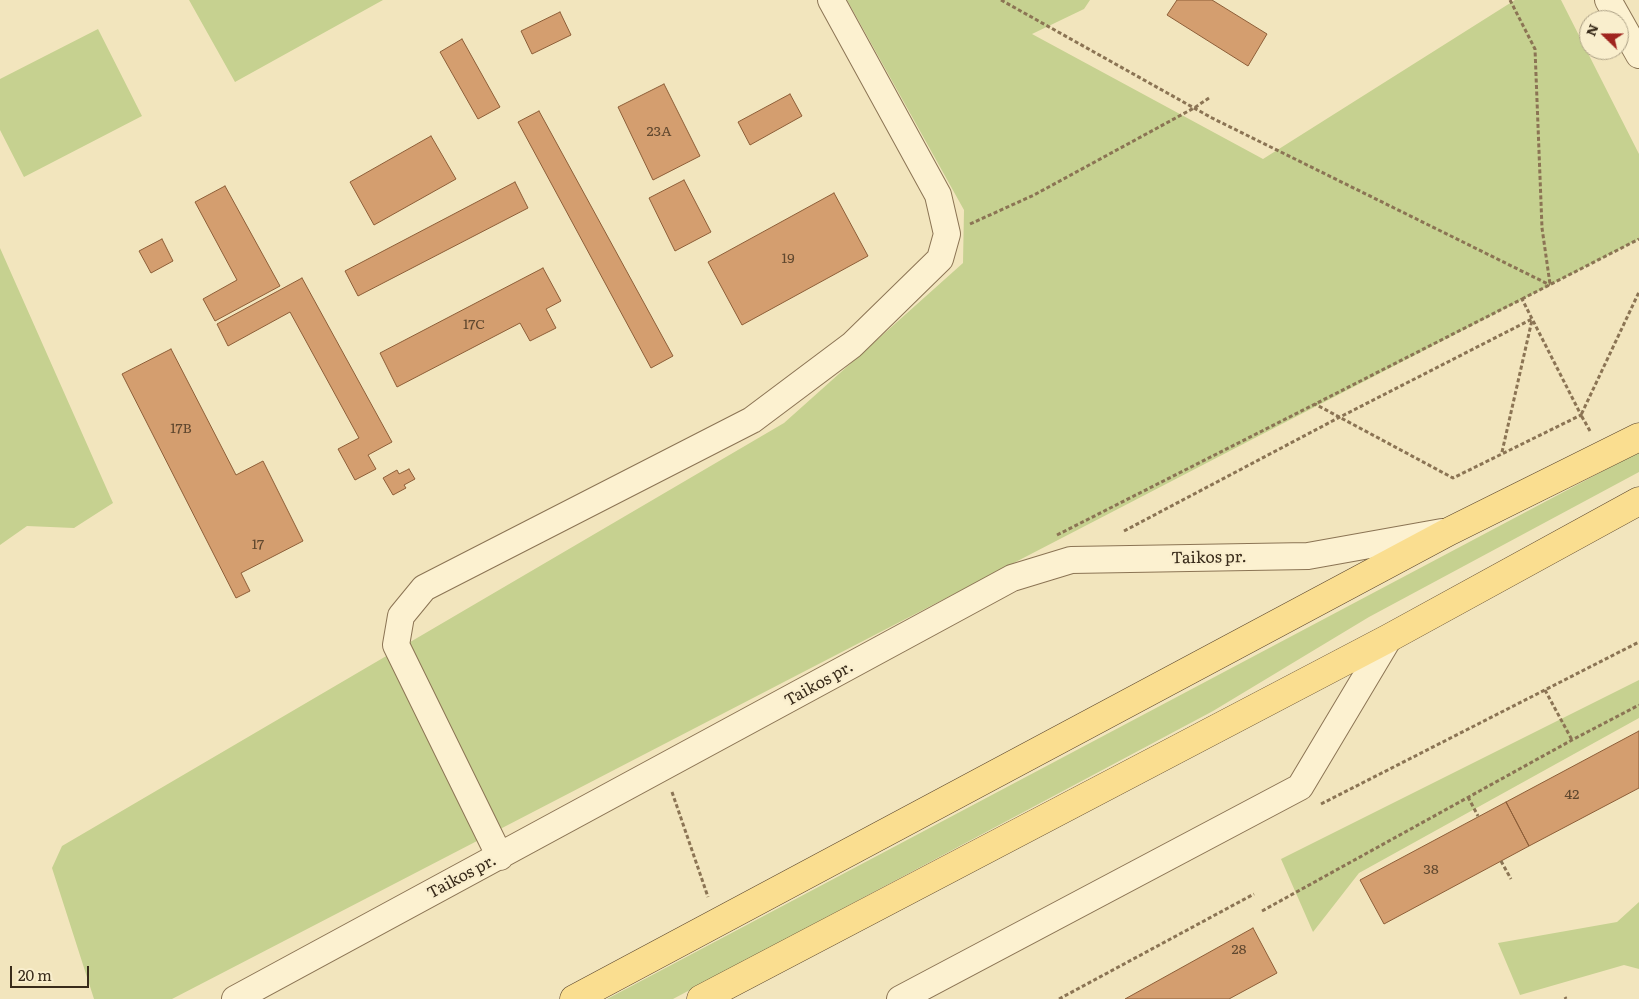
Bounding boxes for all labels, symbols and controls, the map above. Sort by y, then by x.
north arrow [1579,10,1629,60]
text: N [1580,21,1602,39]
house number: 23A [647,124,671,140]
house number: 19 [781,251,795,267]
house number: 17C [463,317,485,333]
house number: 17B [170,421,192,437]
house number: 17 [252,537,264,553]
street label: Taikos pr. [1171,548,1247,568]
street label: Taikos pr. [781,657,857,711]
house number: 42 [1565,787,1579,803]
street label: Taikos pr. [424,851,500,903]
house number: 38 [1423,862,1439,878]
house number: 28 [1232,942,1246,958]
scale bar [12,956,91,988]
text: 20 m [18,963,52,986]

